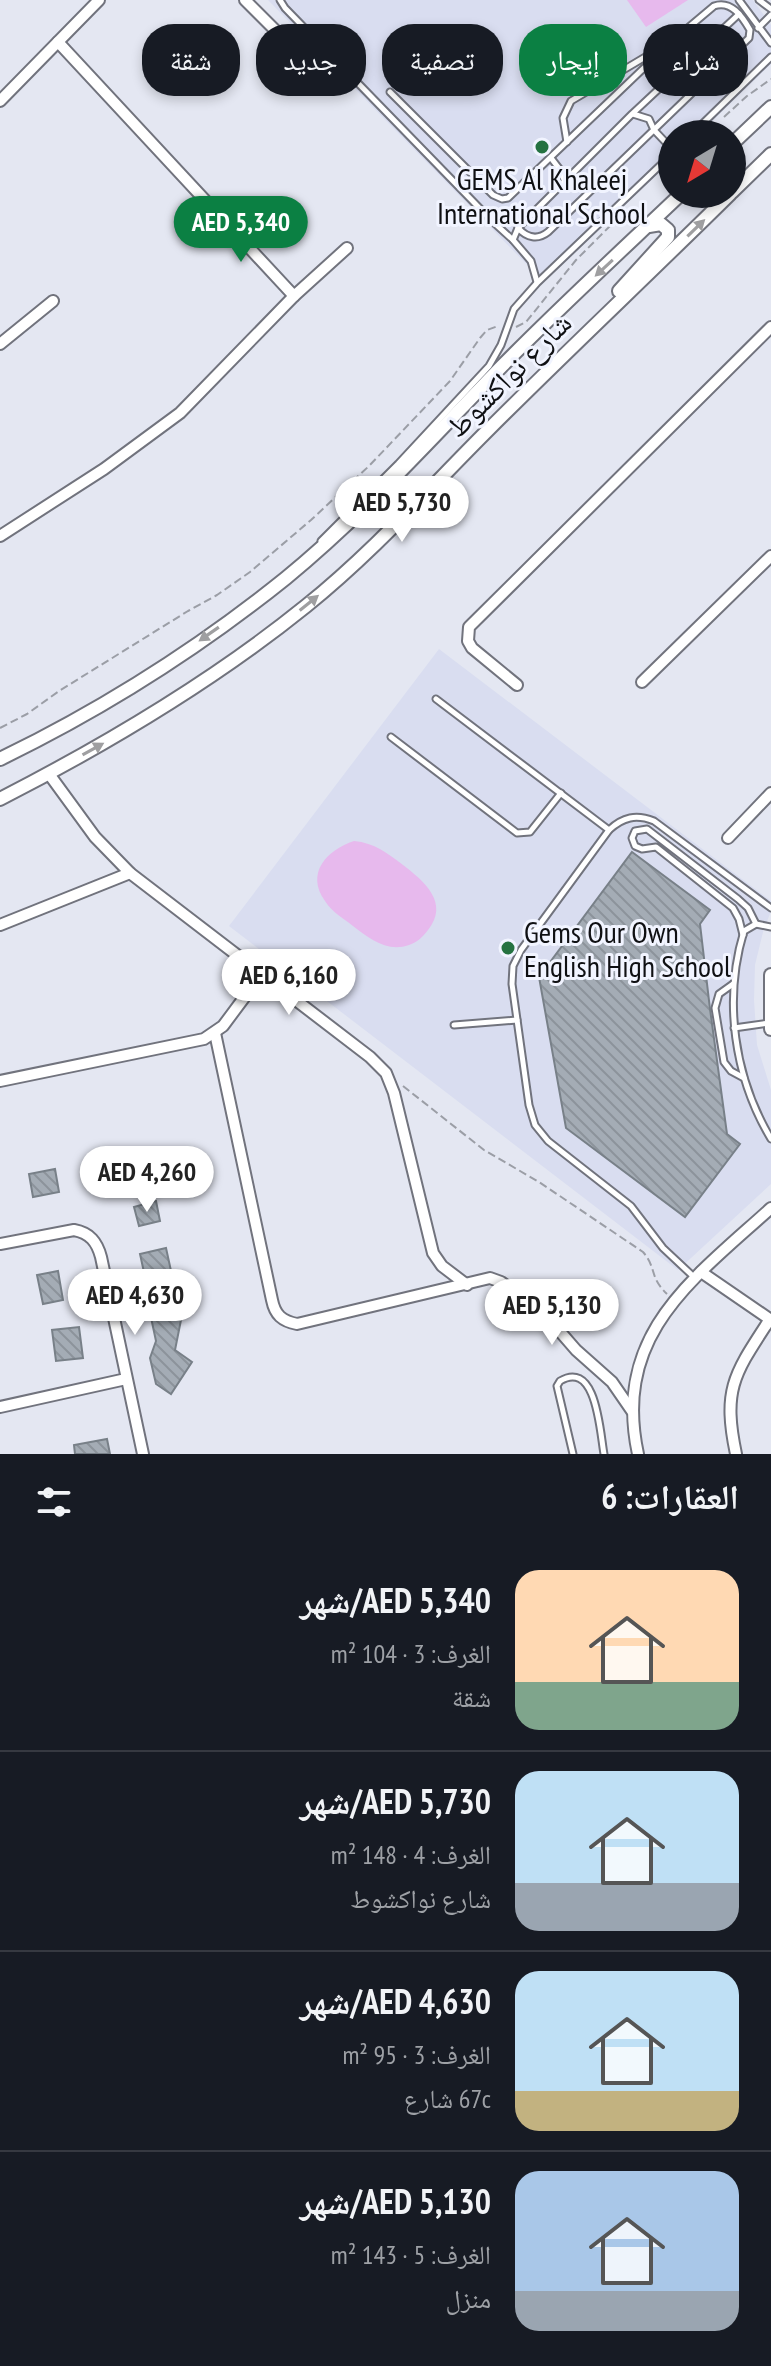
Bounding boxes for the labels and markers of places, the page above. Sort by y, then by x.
marker: GEMS Al Khaleej International School [533,138,551,156]
place label: GEMS Al Khaleej International School [437,159,647,232]
pin: AED 5,340 [149,196,333,264]
pin: AED 5,730 [310,476,494,544]
place label: Gems Our Own English High School [524,912,731,985]
marker: Gems Our Own English High School [499,939,517,957]
pin: AED 6,160 [197,949,381,1017]
pin: AED 4,260 [55,1146,239,1214]
pin: AED 4,630 [43,1269,227,1337]
pin: AED 5,130 [460,1279,644,1347]

